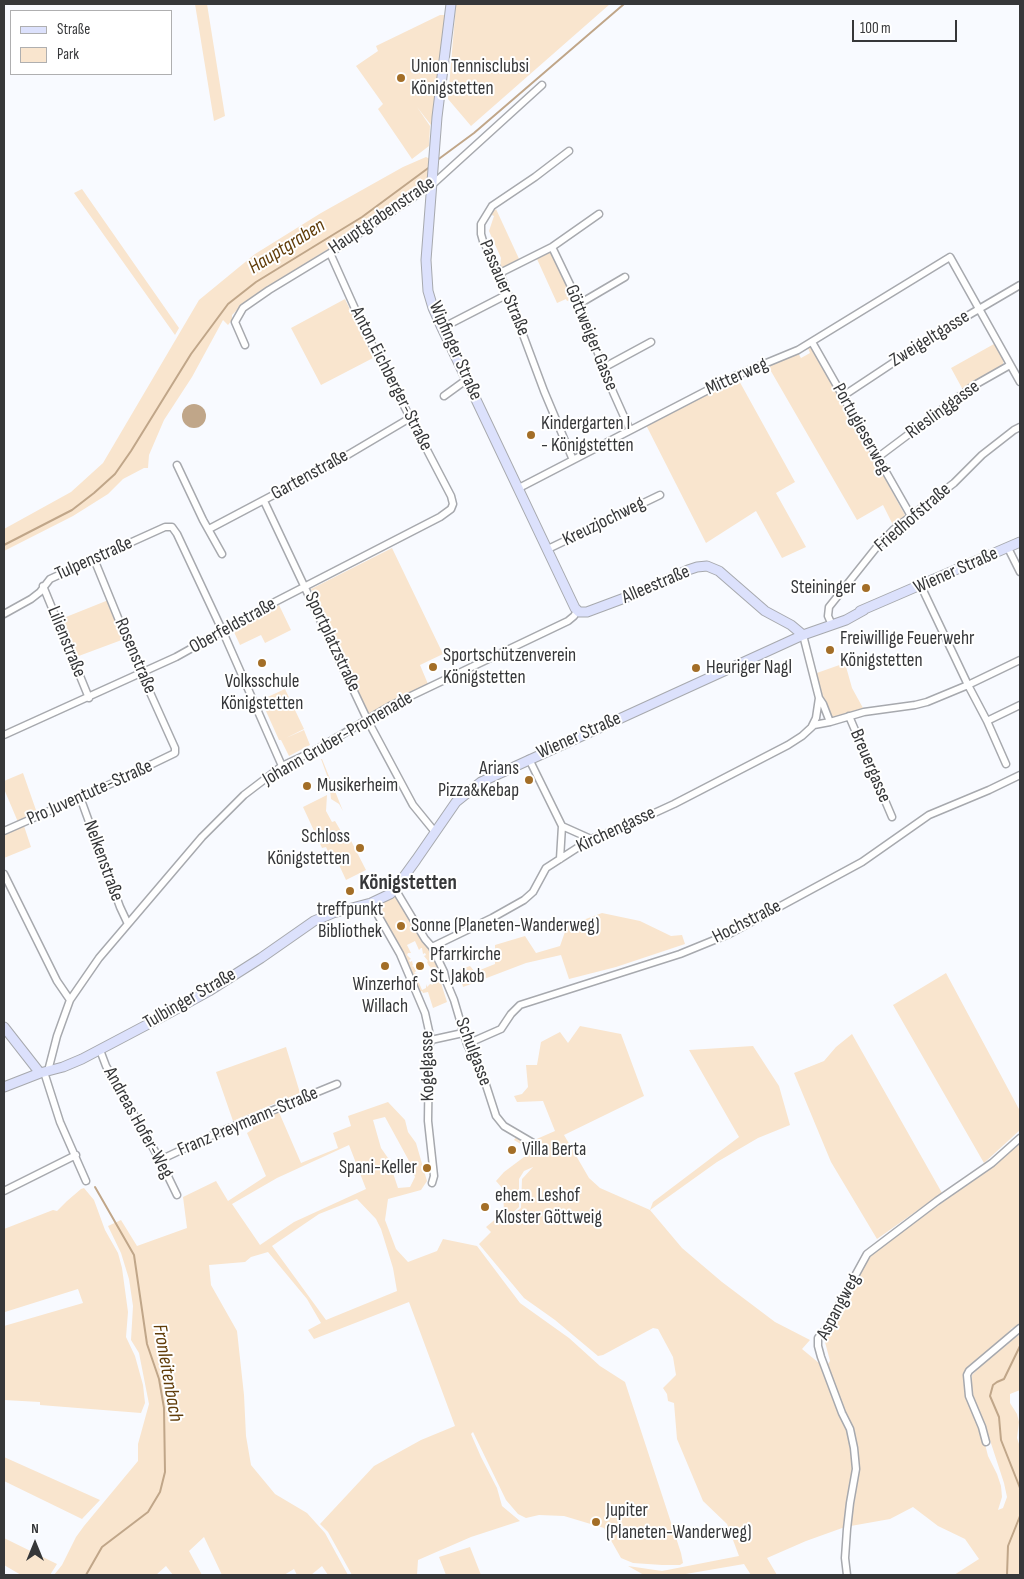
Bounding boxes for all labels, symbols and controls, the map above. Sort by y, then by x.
legend [10,10,172,75]
scale bar [854,10,959,42]
text: 100 m [860,19,891,38]
text: Straße [57,20,90,39]
text: Park [57,45,79,64]
place label: Union Tennisclubsi Königstetten [411,56,529,100]
marker: Union Tennisclubsi Königstetten [395,72,407,84]
street label: Hauptgrabenstraße [325,172,439,260]
water label: Hauptgraben [244,214,330,280]
street label: Passauer Straße [474,237,534,339]
street label: Göttweiger Gasse [559,282,623,394]
street label: Wipfinger Straße [423,298,487,404]
street label: Anton Eichberger-Straße [345,303,437,455]
street label: Zweigeltgasse [886,306,974,372]
street label: Mitterweg [702,353,772,401]
street label: Rieslinggasse [902,376,984,444]
street label: Portugieserweg [827,380,895,478]
place label: Kindergarten I - Königstetten [541,413,634,457]
marker: Kindergarten I - Königstetten [525,429,537,441]
street label: Gartenstraße [268,445,352,505]
street label: Friedhofstraße [870,479,956,557]
street label: Kreuzjochweg [559,492,649,552]
street label: Tulpenstraße [52,532,136,586]
street label: Wiener Straße [910,542,1002,600]
street label: Alleestraße [619,561,693,609]
place label: Steininger [791,577,856,599]
marker: Steininger [860,582,872,594]
street label: Sportplatzstraße [299,588,365,696]
street label: Oberfeldstraße [186,593,280,659]
street label: Lilienstraße [41,603,91,681]
street label: Rosenstraße [109,615,161,697]
place label: Freiwillige Feuerwehr Königstetten [840,628,975,672]
marker: Freiwillige Feuerwehr Königstetten [824,644,836,656]
place label: Sportschützenverein Königstetten [443,645,576,689]
marker: Volksschule Königstetten [256,657,268,669]
place label: Heuriger Nagl [706,657,792,679]
marker: Sportschützenverein Königstetten [427,661,439,673]
marker: Heuriger Nagl [690,662,702,674]
place label: Volksschule Königstetten [221,671,303,715]
street label: Johann Gruber-Promenade [259,687,417,791]
street label: Wiener Straße [533,707,625,765]
street label: Breuergasse [844,726,896,806]
street label: Pro Juventute-Straße [24,755,156,831]
place label: Arians Pizza&Kebap [438,758,519,802]
marker: Arians Pizza&Kebap [523,774,535,786]
place label: Musikerheim [317,775,398,797]
marker: Musikerheim [301,780,313,792]
street label: Kirchengasse [573,802,659,858]
street label: Nelkenstraße [78,818,128,904]
place label: Schloss Königstetten [267,826,350,870]
marker: Schloss Königstetten [354,842,366,854]
district label: Königstetten [359,871,457,897]
marker: treffpunkt Bibliothek [344,885,356,897]
street label: Hochstraße [709,895,785,949]
place label: treffpunkt Bibliothek [317,899,383,943]
place label: Sonne (Planeten-Wanderweg) [411,915,600,937]
marker: Sonne (Planeten-Wanderweg) [395,920,407,932]
place label: Pfarrkirche St. Jakob [430,944,501,988]
marker: Winzerhof Willach [379,960,391,972]
marker: Pfarrkirche St. Jakob [414,960,426,972]
street label: Tulbinger Straße [140,963,240,1035]
place label: Winzerhof Willach [352,974,418,1018]
street label: Schulgasse [450,1015,496,1089]
street label: Kogelgasse [416,1031,440,1101]
street label: Andreas Hofer-Weg [98,1063,178,1183]
street label: Franz Preymann-Straße [174,1082,322,1162]
place label: Villa Berta [522,1139,586,1161]
marker: Villa Berta [506,1144,518,1156]
place label: Spani-Keller [339,1157,417,1179]
marker: Spani-Keller [421,1162,433,1174]
place label: ehem. Leshof Kloster Göttweig [495,1185,602,1229]
marker: ehem. Leshof Kloster Göttweig [479,1201,491,1213]
street label: Aspangweg [812,1270,866,1344]
water label: Fronleitenbach [147,1322,187,1424]
place label: Jupiter (Planeten-Wanderweg) [606,1500,752,1544]
marker: Jupiter (Planeten-Wanderweg) [590,1516,602,1528]
north arrow [10,1519,60,1569]
text: N [31,1520,39,1537]

